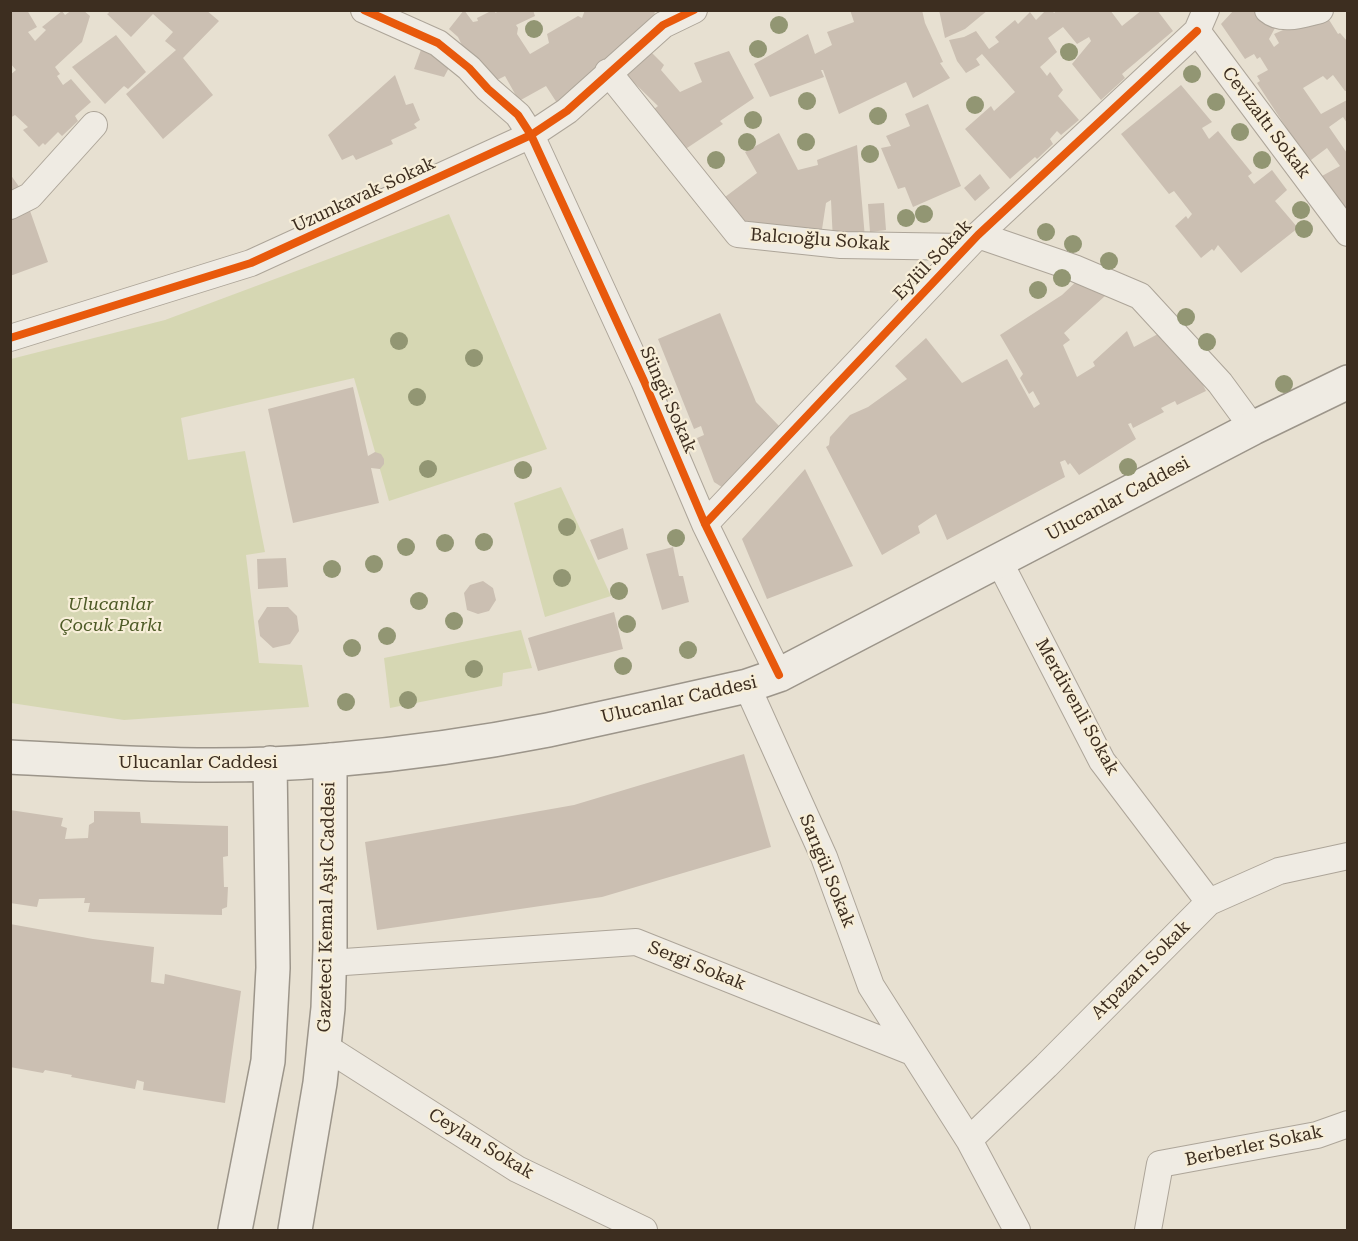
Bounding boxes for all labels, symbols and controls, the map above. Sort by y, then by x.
street label: Cevizaltı Sokak [1217,63,1315,183]
street label: Uzunkavak Sokak [289,152,439,238]
street label: Eylül Sokak [889,215,977,305]
street label: Balcıoğlu Sokak [749,224,891,256]
street label: Süngü Sokak [635,343,701,457]
street label: Ulucanlar Caddesi [1043,452,1193,546]
park label: Ulucanlar Çocuk Parkı [60,594,162,636]
street label: Merdivenli Sokak [1030,635,1124,779]
street label: Ulucanlar Caddesi [599,672,759,728]
street label: Ulucanlar Caddesi [118,752,278,774]
street label: Gazeteci Kemal Aşık Caddesi [314,781,340,1033]
street label: Sarıgül Sokak [794,811,860,931]
street label: Atpazarı Sokak [1087,916,1195,1024]
street label: Sergi Sokak [645,937,749,995]
street label: Ceylan Sokak [424,1104,538,1184]
street label: Berberler Sokak [1183,1121,1325,1171]

